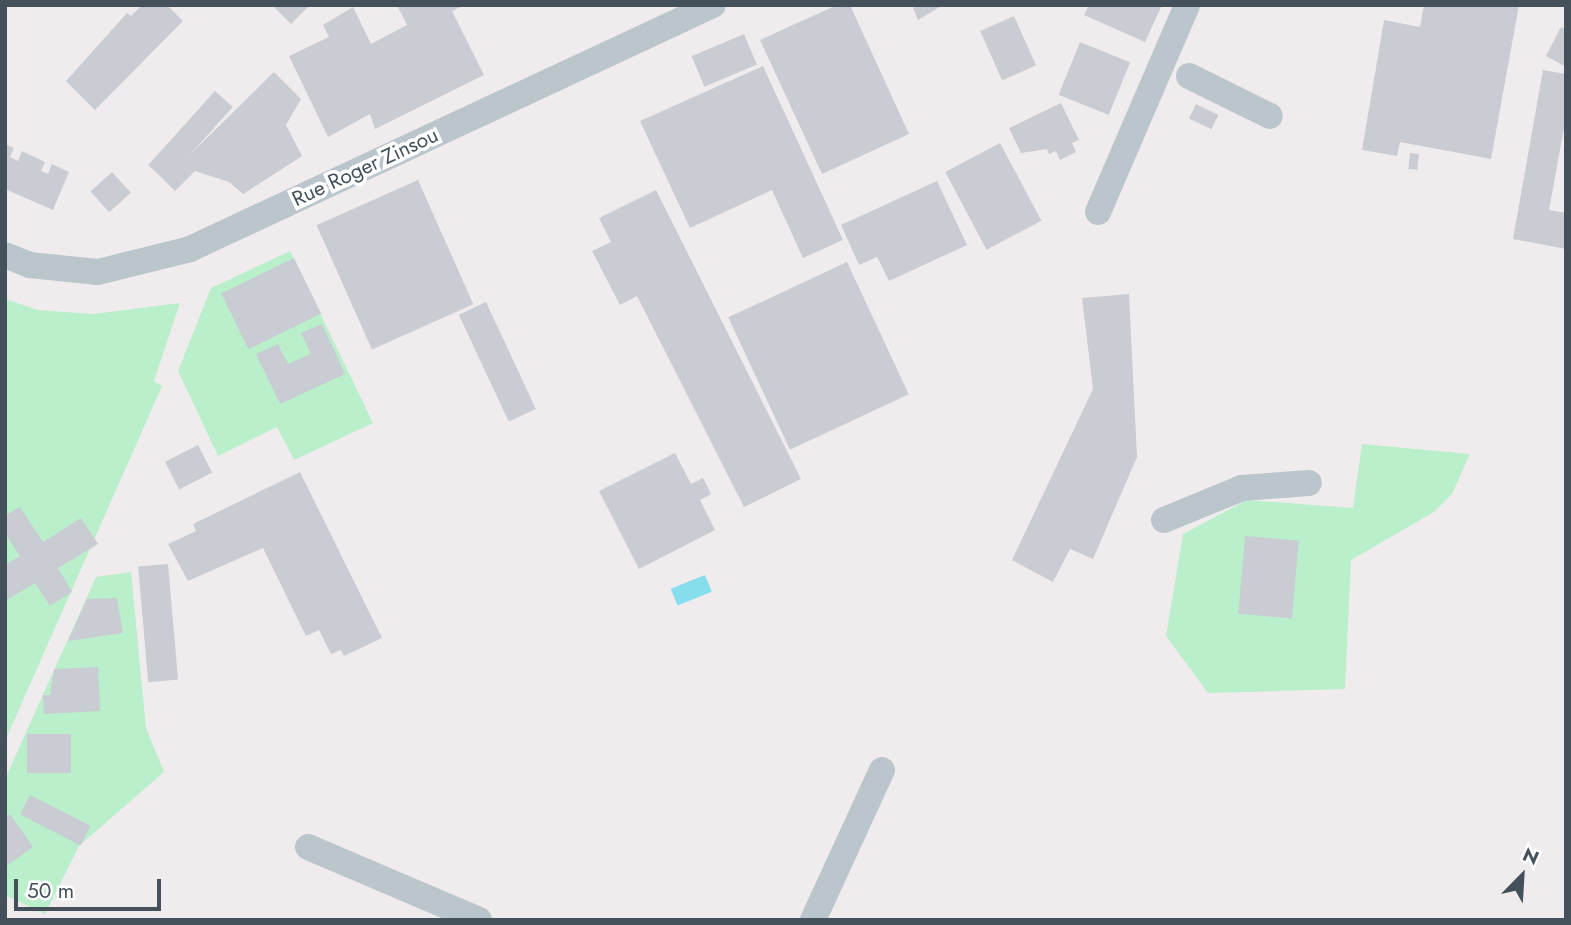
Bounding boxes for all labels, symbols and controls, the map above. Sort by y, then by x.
street label: Rue Roger Zinsou [288,122,442,212]
north arrow [1487,841,1557,911]
text: N [1518,841,1543,872]
scale bar [18,866,164,910]
text: 50 m [27,876,74,906]

